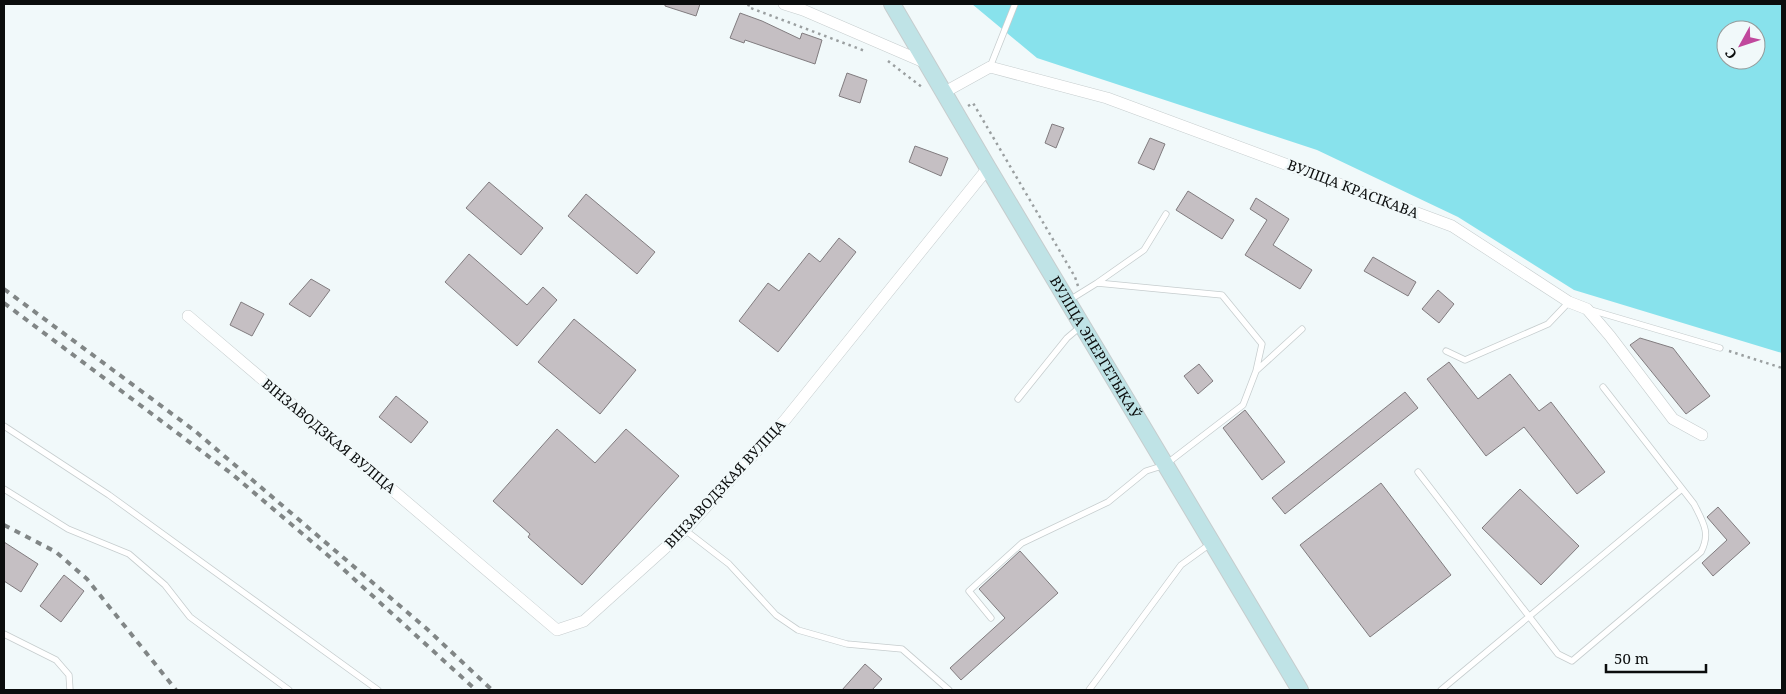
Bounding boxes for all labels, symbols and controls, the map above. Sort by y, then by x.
north arrow [1716,20,1766,70]
text: С [1720,44,1741,63]
street label: ВУЛІЦА КРАСІКАВА [1285,155,1422,222]
street label: ВУЛІЦА ЭНЕРГЕТЫКАЎ [1046,272,1146,423]
street label: ВІНЗАВОДЗКАЯ ВУЛІЦА [258,374,400,497]
street label: ВІНЗАВОДЗКАЯ ВУЛІЦА [660,415,789,552]
scale bar [1606,642,1706,674]
text: 50 m [1614,648,1649,668]

